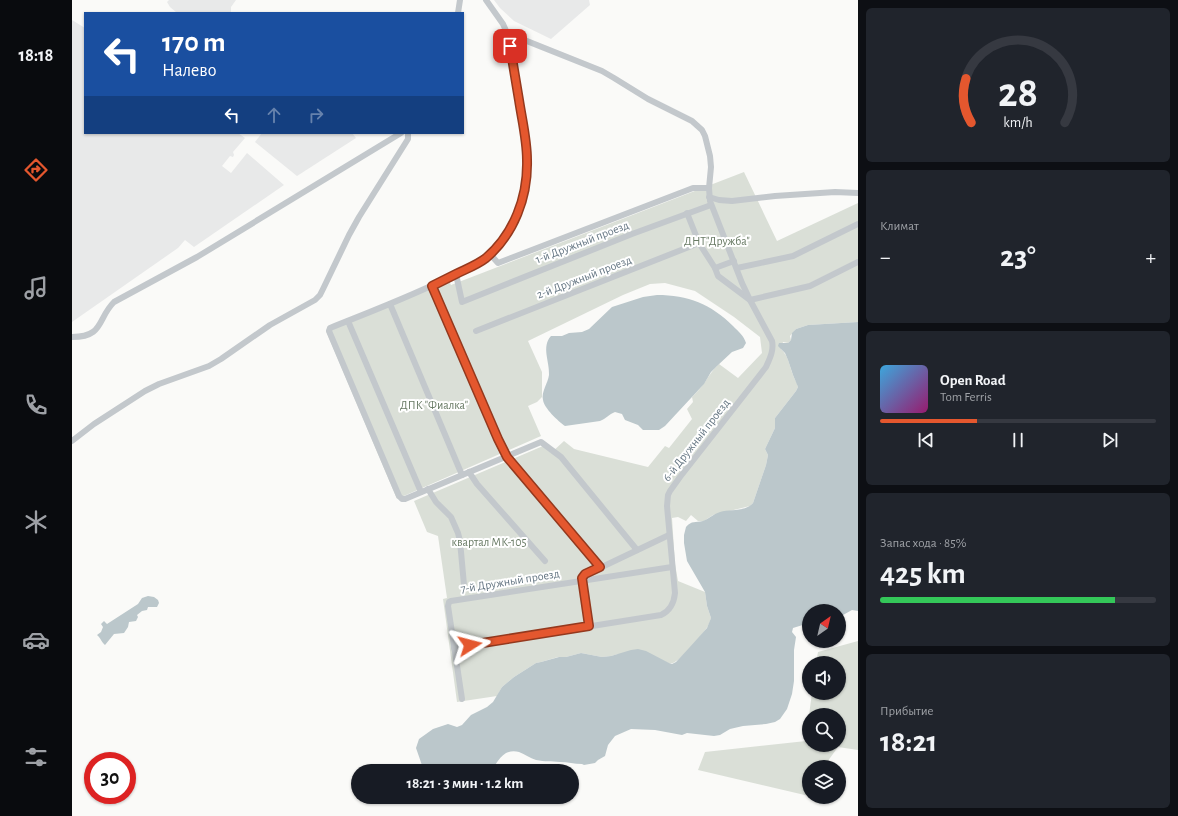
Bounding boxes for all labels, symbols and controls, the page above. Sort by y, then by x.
icon: left [96,28,148,80]
text: 170 m [162,29,226,57]
pin [493,29,527,63]
icon: arrive [499,35,521,57]
text: 18:18 [19,47,53,65]
text: Налево [162,62,216,80]
text: 28 [998,73,1038,114]
icon: left [221,104,243,126]
icon: ahead [263,104,285,126]
icon: right [305,104,327,126]
text: km/h [1003,115,1033,129]
icon: directions [22,156,50,184]
street label: 1-й Дружный проезд [534,219,631,266]
text: Климат [880,220,919,233]
park label: ДНТ"Дружба" [684,235,750,248]
text: 23° [1000,242,1036,272]
text: − [880,246,891,268]
text: + [1145,246,1156,268]
street label: 2-й Дружный проезд [535,253,633,302]
icon: music [22,274,50,302]
text: Open Road [940,373,1006,388]
icon: phone [22,391,50,419]
text: Tom Ferris [940,391,992,404]
street label: 6-й Дружный проезд [660,397,733,484]
park label: ДПК "Фиалка" [400,399,468,411]
icon: previous [915,429,937,451]
icon: pause [1007,429,1029,451]
icon: next [1099,429,1121,451]
icon: climate [22,508,50,536]
park label: квартал МК-105 [451,536,527,548]
text: Запас хода · 85% [880,537,966,550]
text: 425 km [880,559,966,589]
street label: 7-й Дружный проезд [460,567,561,596]
north arrow [802,604,846,648]
map controls [802,604,846,804]
position arrow [449,624,491,666]
icon: car [22,626,50,654]
button: sound [802,656,846,700]
text: Прибытие [880,705,934,718]
button: search [802,708,846,752]
text: 18:21 [880,727,937,757]
icon: filters [22,743,50,771]
speed limit sign: 30 [84,752,136,804]
button: layers [802,760,846,804]
text: 18:21 · 3 мин · 1.2 km [407,776,523,791]

